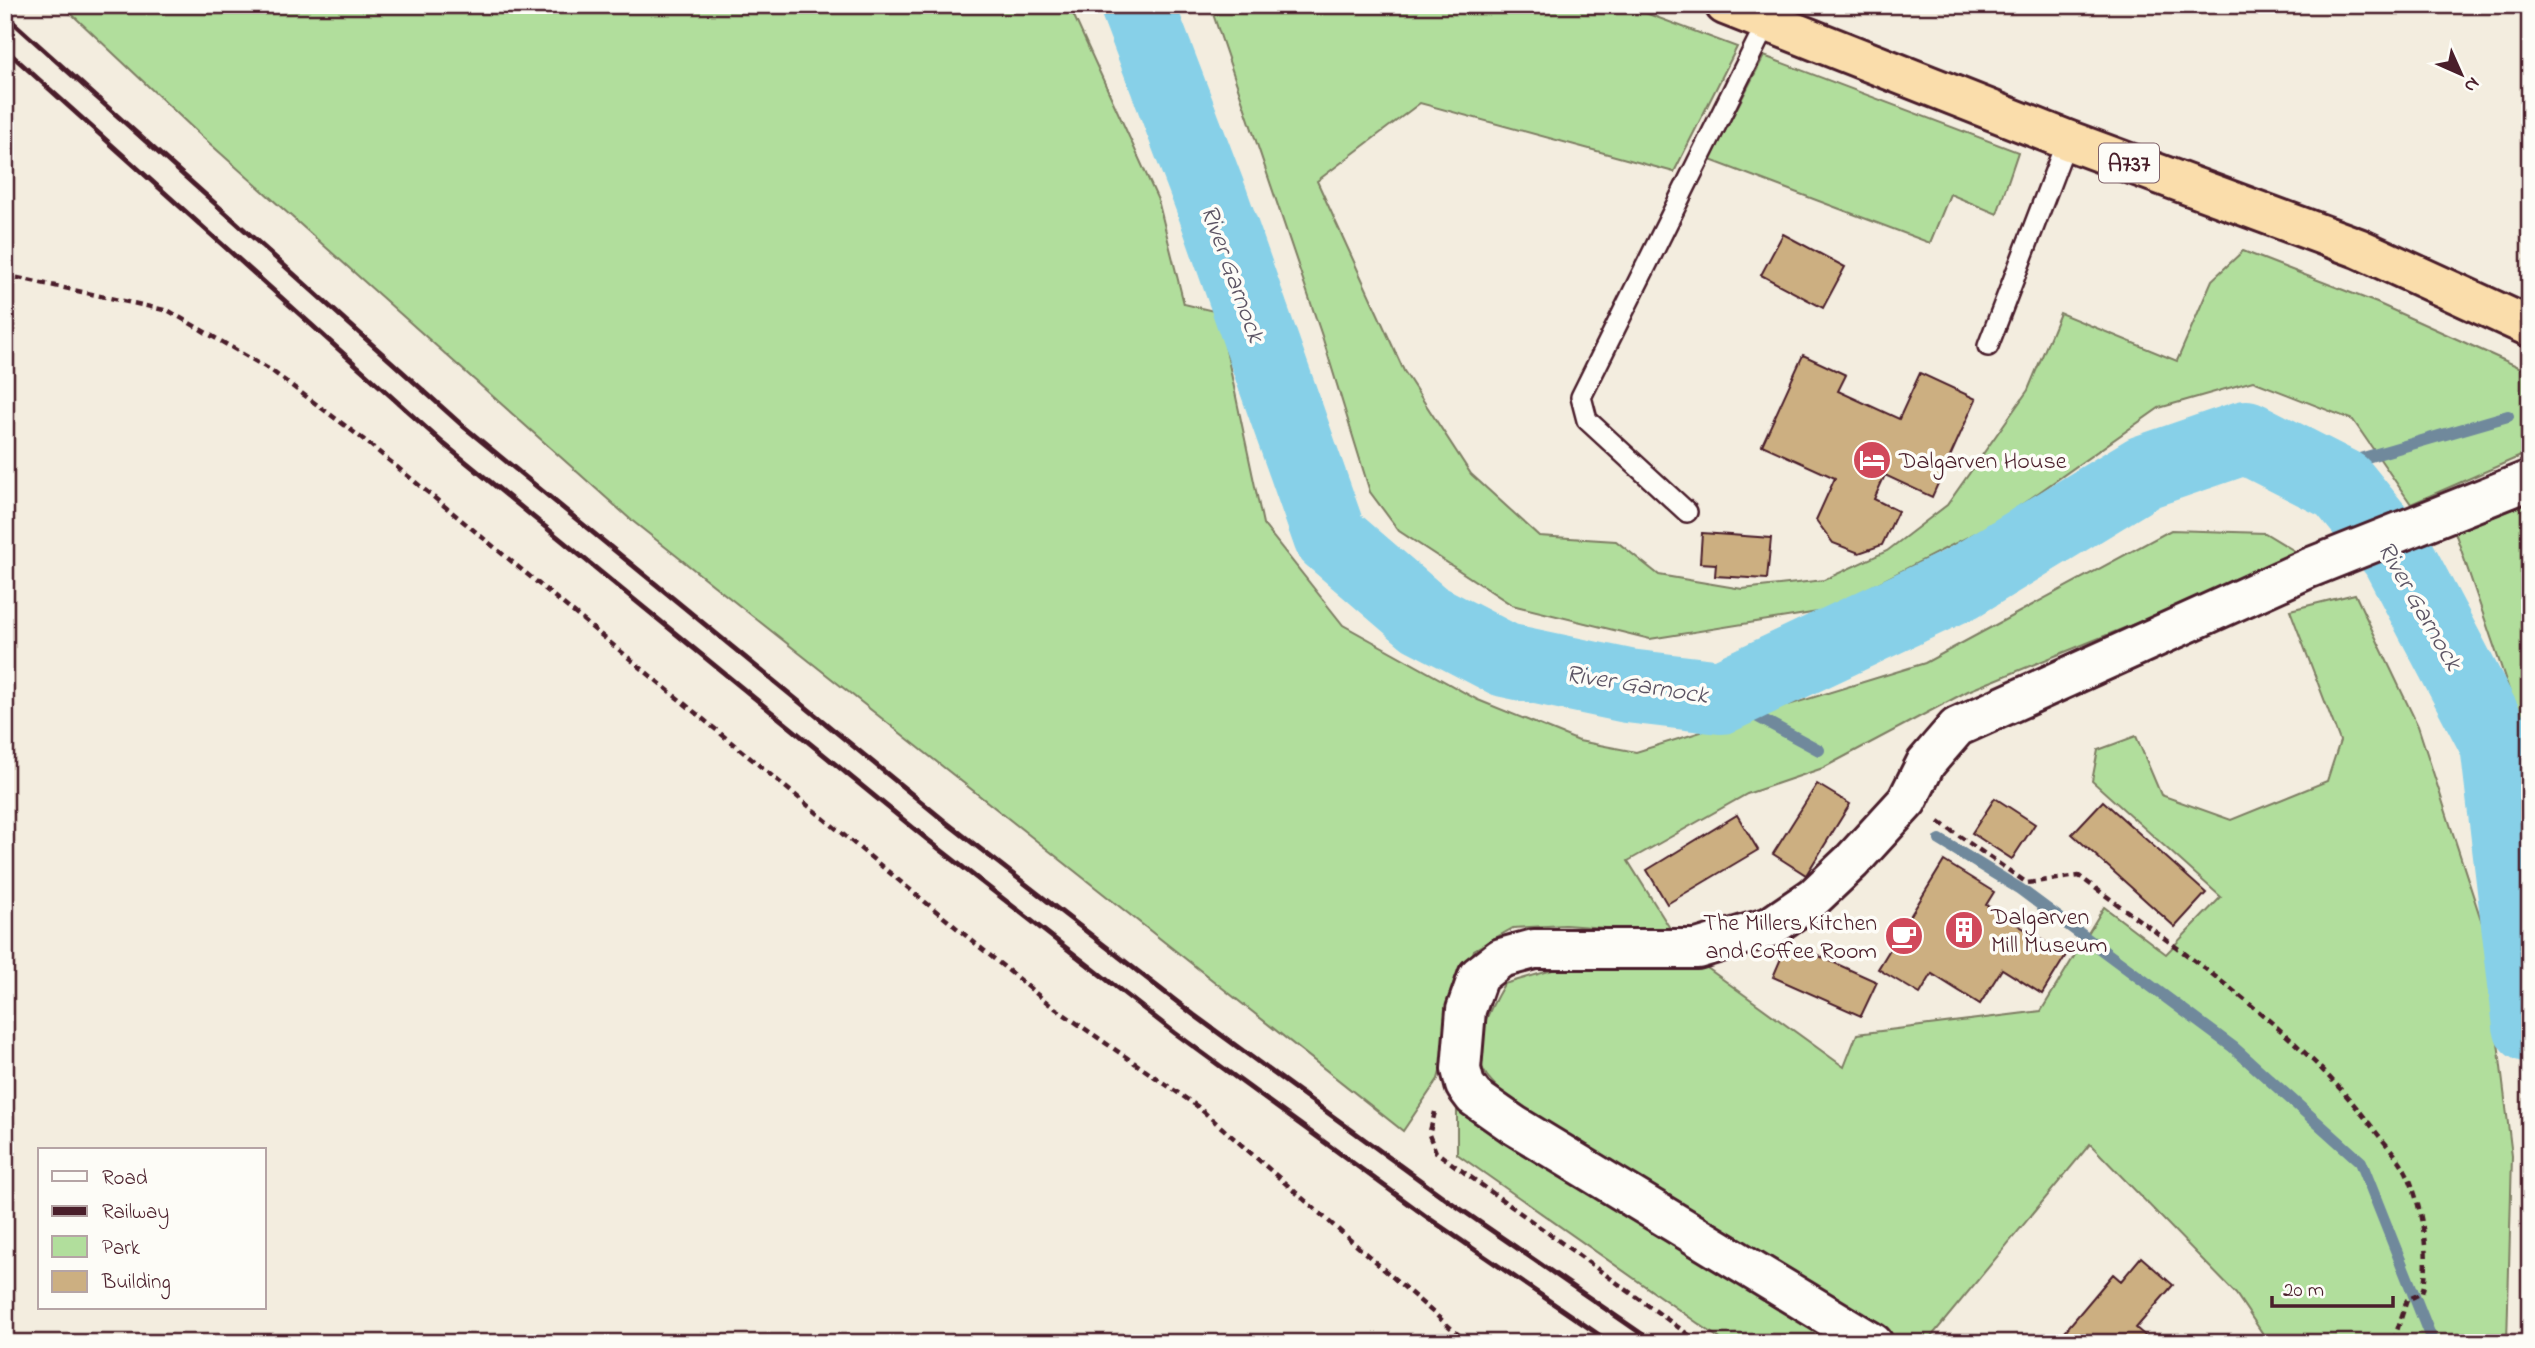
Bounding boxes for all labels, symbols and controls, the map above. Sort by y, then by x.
north arrow [2426,38,2496,108]
text: N [2457,70,2485,98]
road number: A737 [2099,144,2159,182]
water label: River Garnock [1189,200,1274,350]
hotel icon: Dalgarven House [1851,439,1893,481]
place label: Dalgarven House [1898,445,2067,480]
water label: River Garnock [2366,535,2472,680]
water label: River Garnock [1563,656,1712,716]
place label: Dalgarven Mill Museum [1990,901,2107,964]
place label: The Millers Kitchen and Coffee Room [1703,907,1877,970]
building icon: Dalgarven Mill Museum [1943,909,1985,951]
cafe icon: The Millers Kitchen and Coffee Room [1883,915,1925,957]
legend [38,1148,266,1310]
text: Road [102,1164,148,1194]
text: Railway [102,1198,169,1230]
text: Park [102,1234,141,1264]
scale bar [2272,1264,2393,1308]
text: Building [101,1268,171,1300]
text: 20 m [2283,1276,2324,1306]

